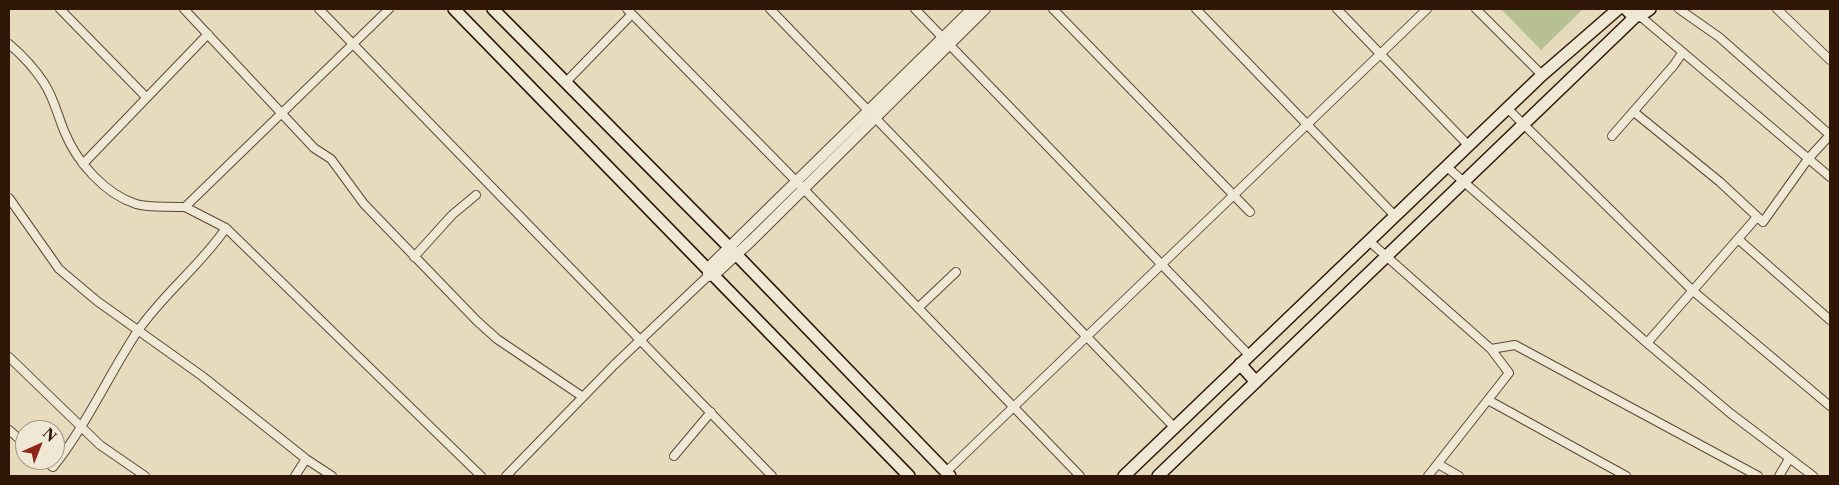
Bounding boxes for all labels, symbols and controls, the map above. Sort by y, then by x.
north arrow [15,420,65,470]
text: N [39,424,60,446]

